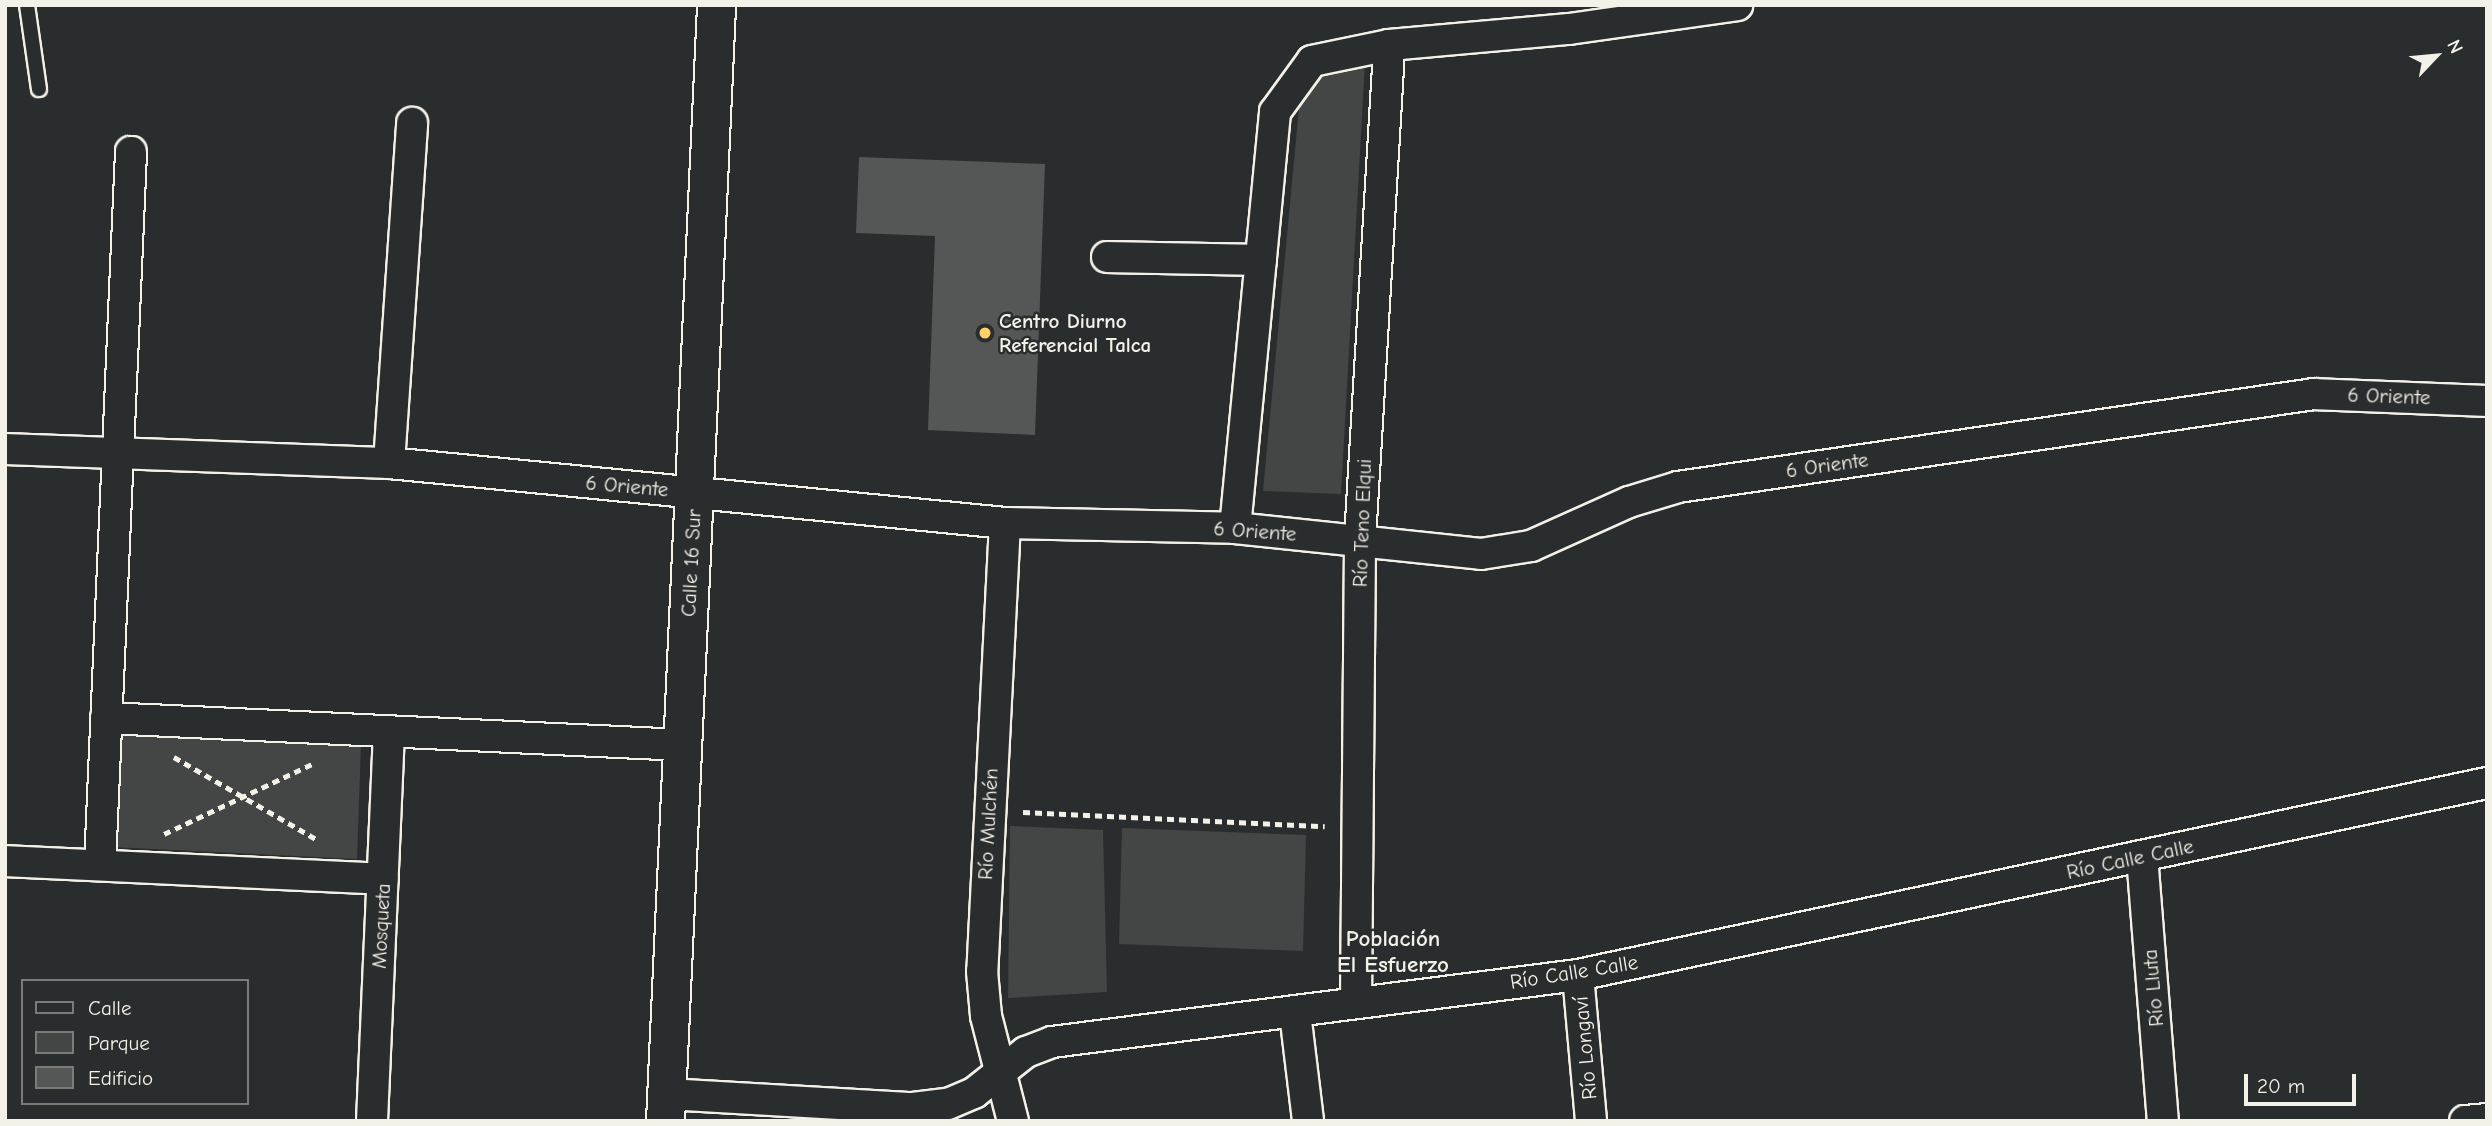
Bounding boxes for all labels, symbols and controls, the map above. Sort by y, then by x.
north arrow [2401,21,2471,91]
text: N [2442,36,2467,57]
place label: Centro Diurno Referencial Talca [999,308,1151,358]
marker: Centro Diurno Referencial Talca [977,325,993,341]
street label: 6 Oriente [2347,382,2431,410]
street label: 6 Oriente [1784,447,1870,483]
street label: Río Teno Elqui [1347,458,1377,588]
street label: 6 Oriente [585,470,669,502]
street label: Calle 16 Sur [676,508,706,618]
street label: 6 Oriente [1213,516,1297,546]
street label: Río Mulchén [972,767,1004,881]
street label: Río Calle Calle [2064,833,2196,885]
street label: Mosqueta [366,883,396,969]
district label: Población El Esfuerzo [1337,925,1449,979]
street label: Río Lluta [2137,948,2169,1028]
street label: Río Calle Calle [1508,949,1640,995]
legend [21,979,248,1105]
street label: Río Longaví [1568,995,1602,1101]
text: Calle [88,996,131,1020]
text: Parque [88,1031,150,1055]
scale bar [2247,1060,2359,1104]
text: Edificio [88,1066,153,1090]
text: 20 m [2257,1074,2305,1098]

